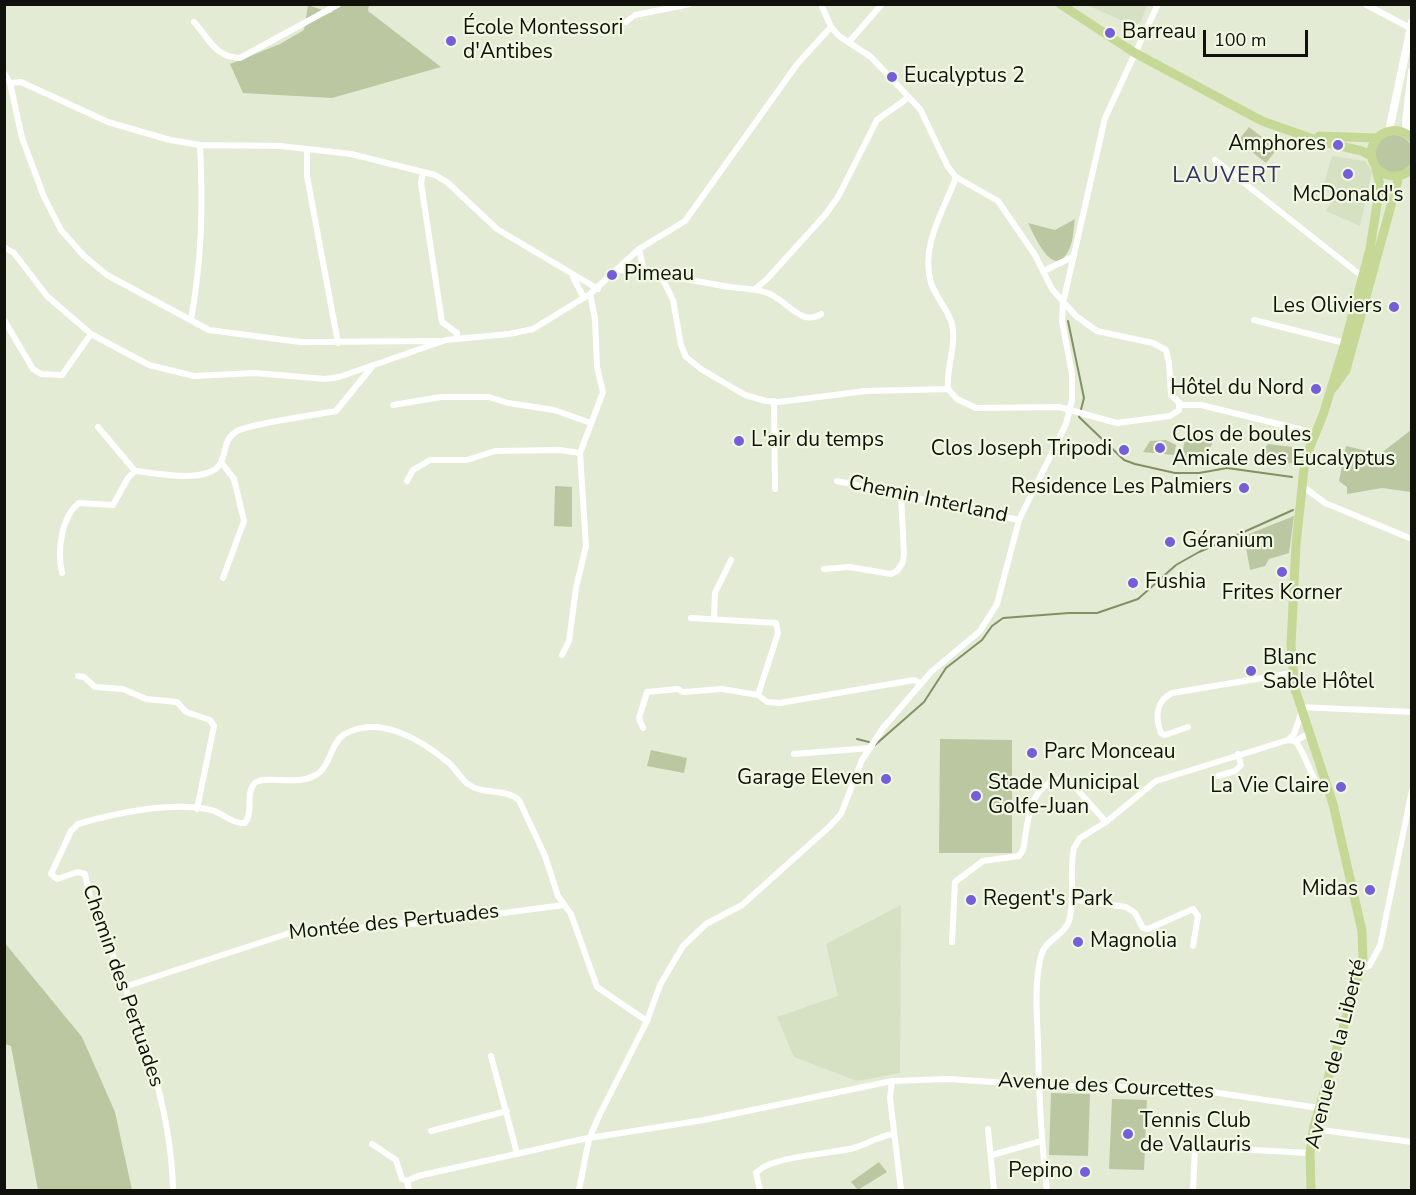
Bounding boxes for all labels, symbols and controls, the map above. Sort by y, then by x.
place label: École Montessori d'Antibes [463,16,623,66]
scale bar [1206,18,1311,56]
place label: Barreau [1122,20,1196,46]
marker: Barreau [1103,26,1117,40]
text: 100 m [1214,28,1266,52]
marker: École Montessori d'Antibes [444,34,458,48]
place label: Eucalyptus 2 [904,64,1025,90]
marker: Eucalyptus 2 [885,70,899,84]
place label: Amphores [1228,132,1326,158]
marker: Amphores [1331,138,1345,152]
district label: LAUVERT [1172,164,1282,190]
marker: McDonald's [1341,167,1355,181]
place label: McDonald's [1292,183,1404,209]
place label: Pimeau [624,262,694,288]
marker: Pimeau [605,268,619,282]
place label: Les Oliviers [1272,294,1382,320]
marker: Les Oliviers [1387,300,1401,314]
place label: Hôtel du Nord [1170,376,1304,402]
marker: Hôtel du Nord [1309,382,1323,396]
place label: Clos de boules Amicale des Eucalyptus [1172,423,1395,473]
place label: L'air du temps [751,428,884,454]
marker: L'air du temps [732,434,746,448]
place label: Clos Joseph Tripodi [931,437,1112,463]
marker: Clos de boules Amicale des Eucalyptus [1153,441,1167,455]
marker: Clos Joseph Tripodi [1117,443,1131,457]
street label: Chemin Interland [846,471,1010,529]
place label: Residence Les Palmiers [1011,475,1232,501]
marker: Residence Les Palmiers [1237,481,1251,495]
place label: Géranium [1182,529,1274,555]
marker: Géranium [1163,535,1177,549]
marker: Frites Korner [1275,565,1289,579]
place label: Fushia [1145,570,1206,596]
marker: Fushia [1126,576,1140,590]
place label: Frites Korner [1222,581,1342,607]
place label: Blanc Sable Hôtel [1263,646,1374,696]
marker: Blanc Sable Hôtel [1244,664,1258,678]
place label: Parc Monceau [1044,740,1176,766]
marker: Parc Monceau [1025,746,1039,760]
place label: Garage Eleven [737,766,874,792]
place label: Stade Municipal Golfe-Juan [988,771,1139,821]
marker: Garage Eleven [879,772,893,786]
place label: La Vie Claire [1210,774,1329,800]
marker: La Vie Claire [1334,780,1348,794]
marker: Stade Municipal Golfe-Juan [969,789,983,803]
place label: Midas [1302,877,1358,903]
street label: Chemin des Pertuades [76,882,168,1090]
marker: Midas [1363,883,1377,897]
place label: Regent's Park [983,887,1113,913]
marker: Regent's Park [964,893,978,907]
street label: Montée des Pertuades [288,899,500,947]
place label: Magnolia [1090,929,1177,955]
marker: Magnolia [1071,935,1085,949]
street label: Avenue de la Liberté [1301,957,1373,1151]
street label: Avenue des Courcettes [997,1069,1215,1105]
place label: Tennis Club de Vallauris [1140,1109,1251,1159]
marker: Tennis Club de Vallauris [1121,1127,1135,1141]
place label: Pepino [1008,1159,1073,1185]
marker: Pepino [1078,1165,1092,1179]

